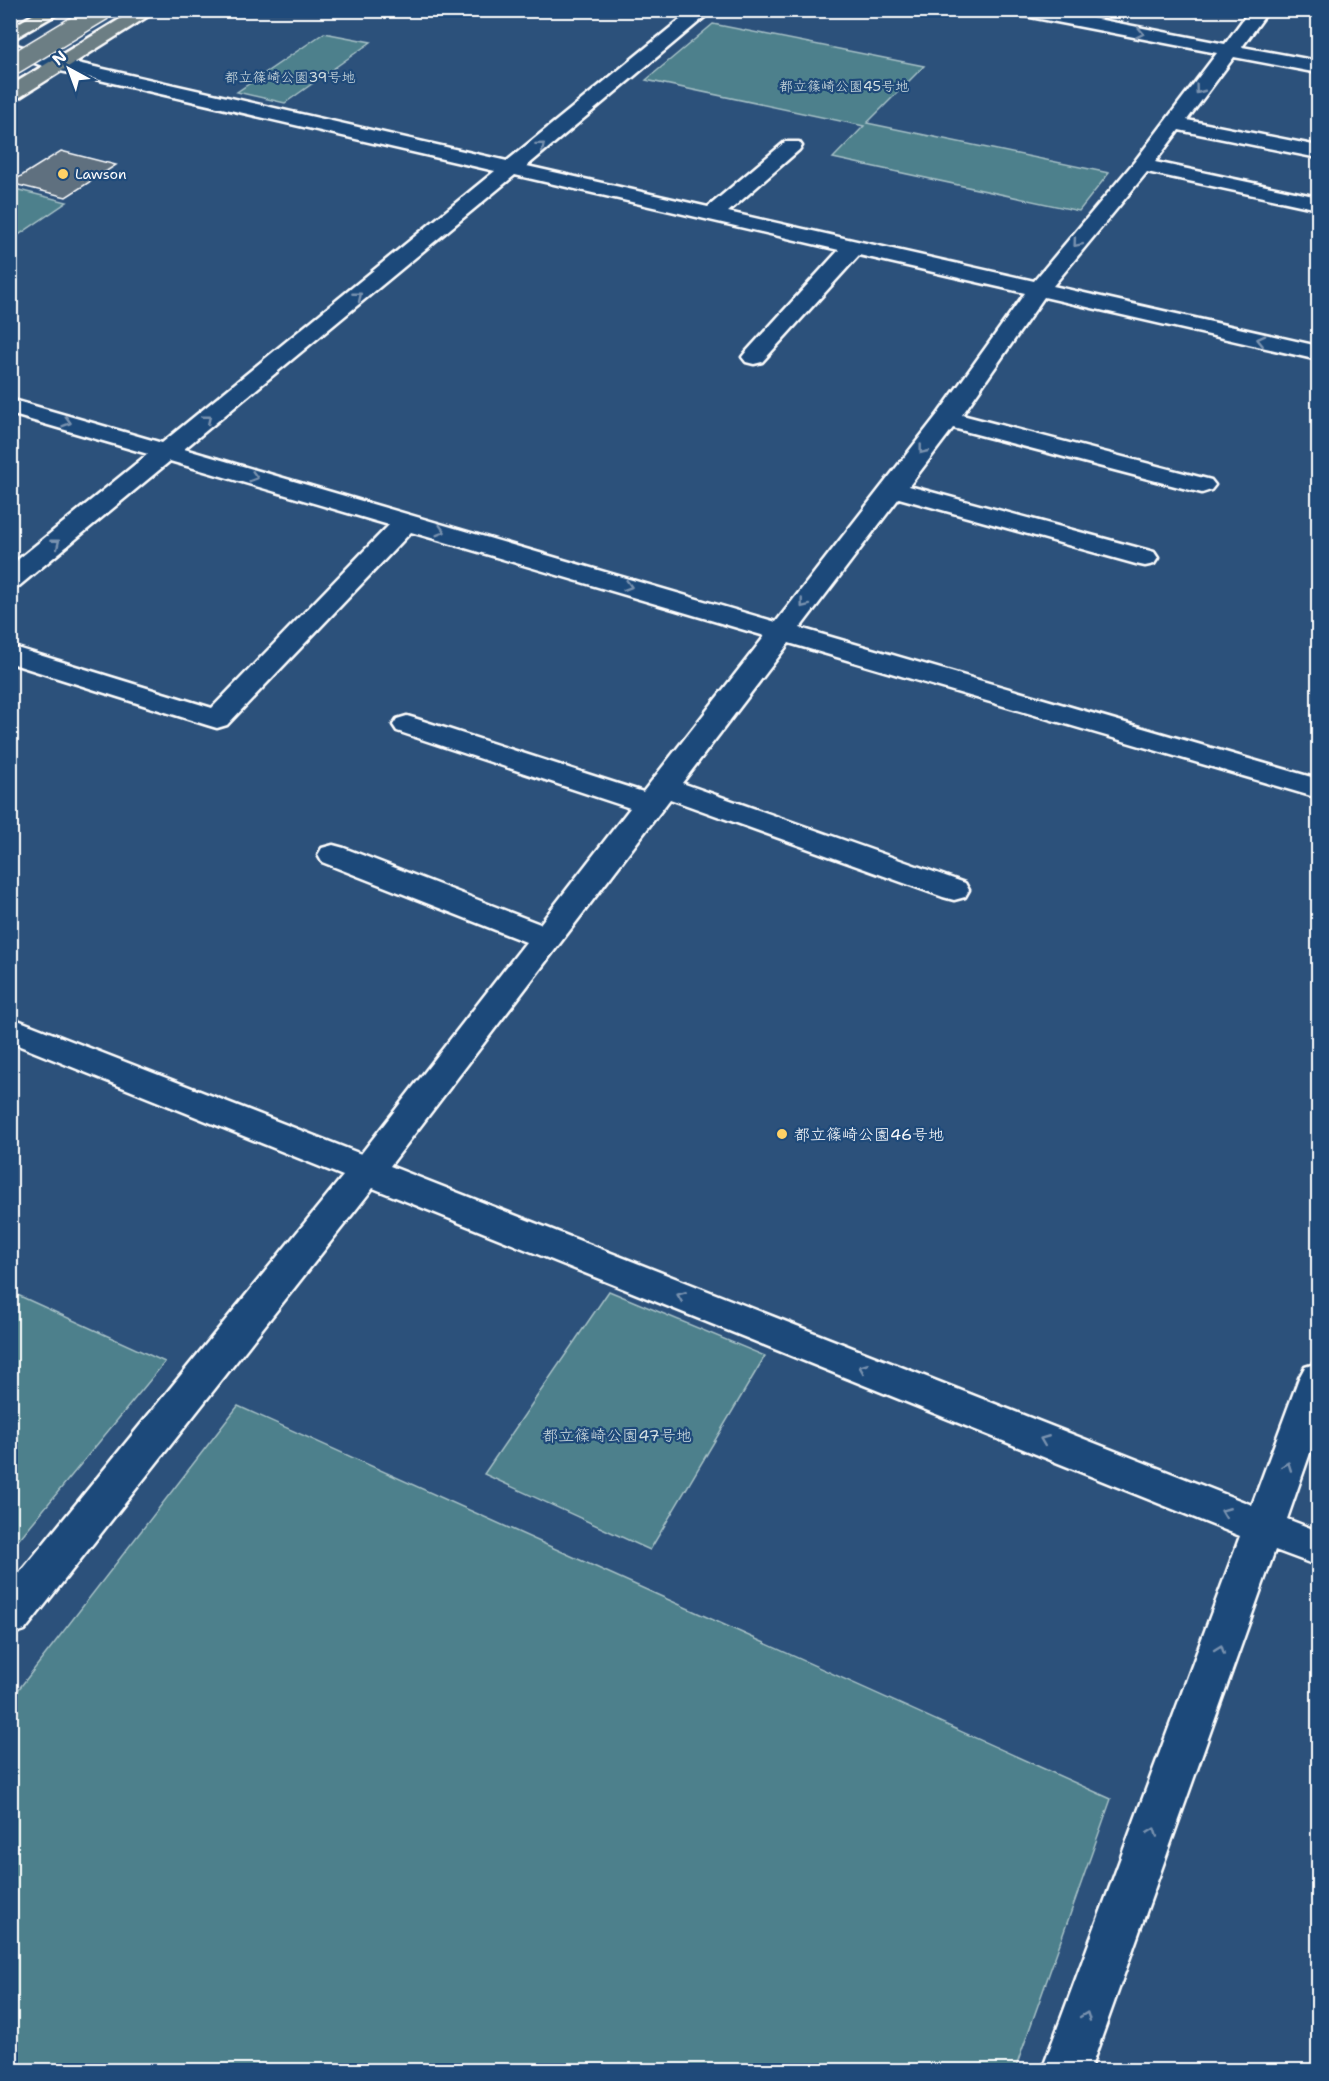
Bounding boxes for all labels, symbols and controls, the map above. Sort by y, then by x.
one-way arrow [1134,26,1144,39]
north arrow [39,39,99,99]
text: N [48,46,71,70]
park label: 都立篠崎公園39号地 [225,68,355,86]
park label: 都立篠崎公園45号地 [779,77,909,95]
one-way arrow [1195,84,1206,95]
one-way arrow [534,142,545,153]
place label: Lawson [75,165,127,183]
marker: Lawson [56,167,70,181]
one-way arrow [1074,236,1085,247]
one-way arrow [351,292,362,303]
one-way arrow [1257,334,1267,347]
one-way arrow [62,415,72,428]
one-way arrow [200,416,211,427]
one-way arrow [920,443,931,454]
one-way arrow [248,470,259,482]
one-way arrow [435,524,446,536]
one-way arrow [49,539,60,550]
one-way arrow [622,579,633,591]
one-way arrow [800,597,811,608]
place label: 都立篠崎公園46号地 [794,1124,944,1145]
marker: 都立篠崎公園46号地 [775,1127,789,1141]
one-way arrow [677,1291,688,1303]
one-way arrow [858,1363,869,1375]
park label: 都立篠崎公園47号地 [542,1425,692,1446]
one-way arrow [1039,1435,1050,1447]
one-way arrow [1279,1461,1292,1472]
one-way arrow [1220,1507,1231,1519]
one-way arrow [1213,1645,1226,1655]
one-way arrow [1146,1828,1158,1839]
one-way arrow [1079,2011,1091,2022]

